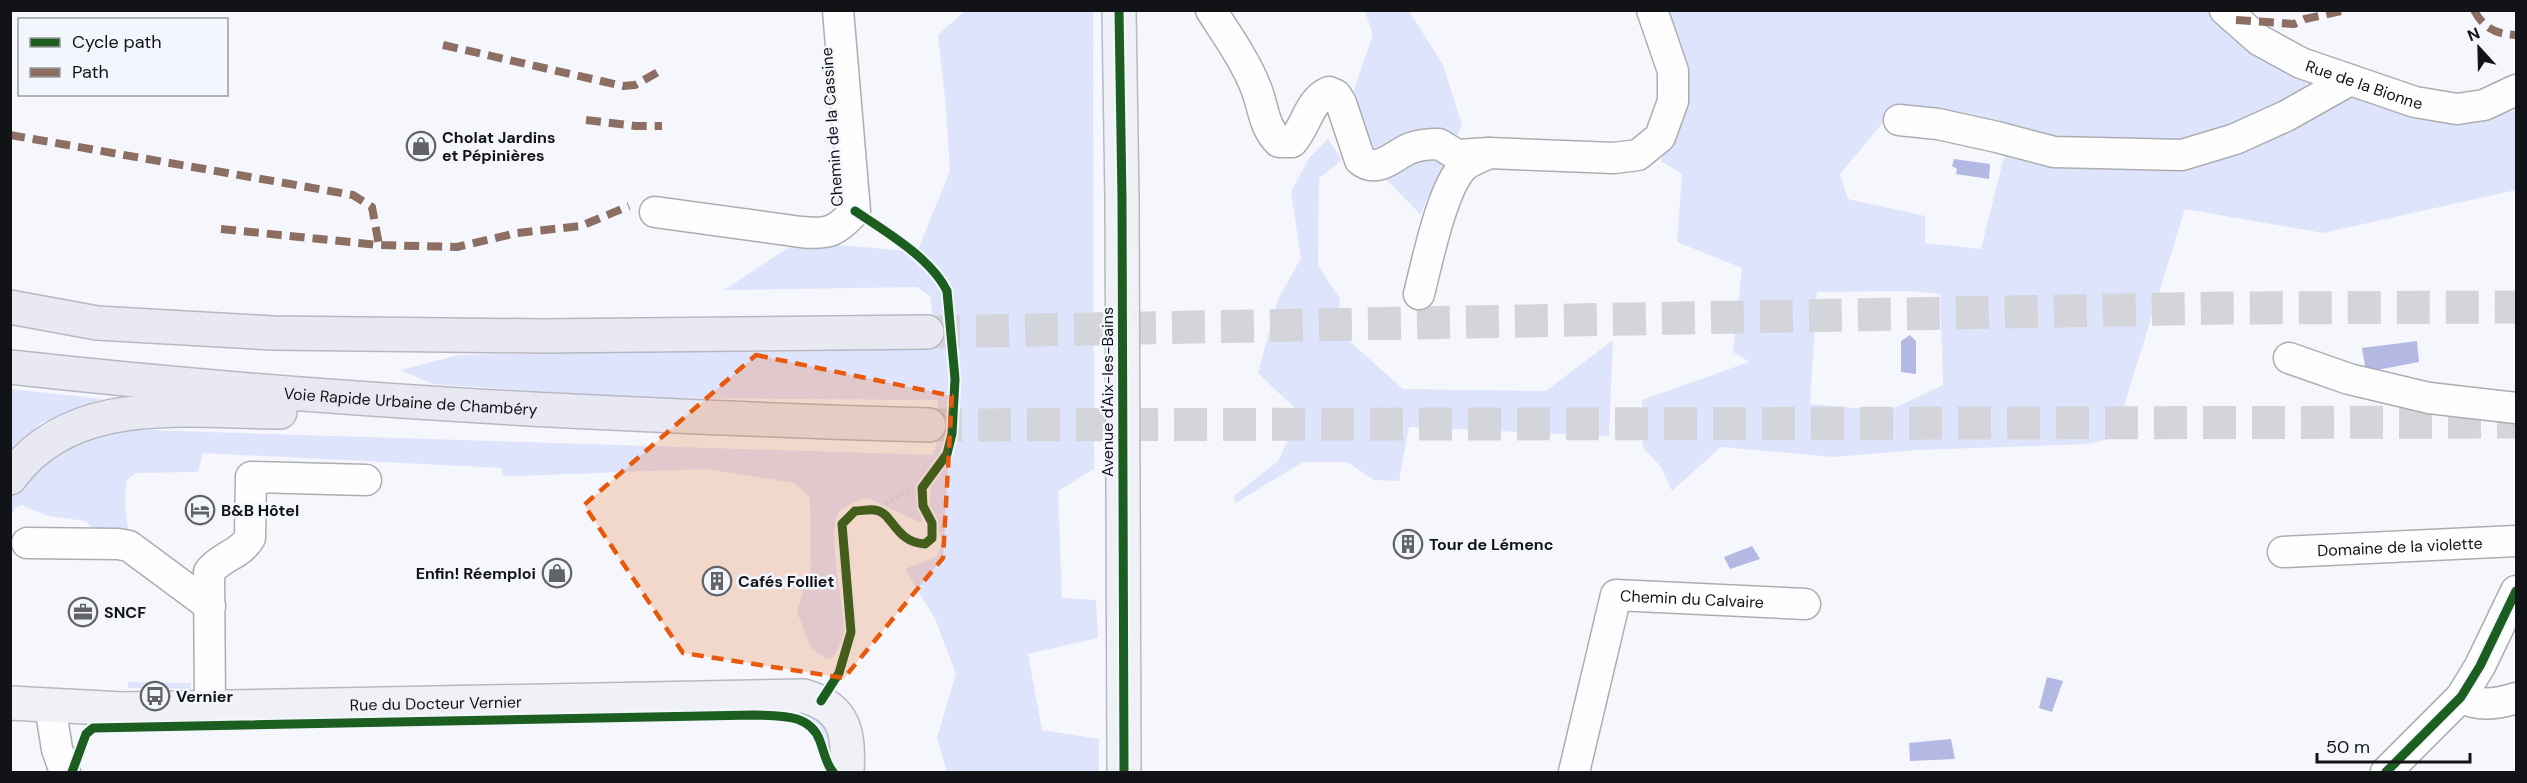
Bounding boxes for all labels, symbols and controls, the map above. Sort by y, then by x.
legend [18,18,228,96]
north arrow [2449,18,2509,78]
text: N [2464,23,2483,46]
text: Cycle path [72,30,162,54]
street label: Chemin de la Cassine [816,47,848,207]
street label: Rue de la Bionne [2303,55,2424,114]
text: Path [72,60,109,84]
place label: Cholat Jardins et Pépinières [442,127,555,166]
shop icon: Cholat Jardins et Pépinières [405,130,437,162]
street label: Avenue d'Aix-les-Bains [1097,307,1118,477]
street label: Voie Rapide Urbaine de Chambéry [283,382,538,420]
hotel icon: B&B Hôtel [184,494,216,526]
place label: B&B Hôtel [221,500,299,521]
building icon: Tour de Lémenc [1392,528,1424,560]
street label: Domaine de la violette [2317,532,2483,561]
place label: Tour de Lémenc [1429,534,1553,555]
shop icon: Enfin! Réemploi [541,557,573,589]
place label: Enfin! Réemploi [416,563,536,584]
building icon: Cafés Folliet [701,565,733,597]
place label: Cafés Folliet [738,571,834,592]
street label: Chemin du Calvaire [1620,585,1764,613]
office icon: SNCF [67,596,99,628]
place label: SNCF [104,602,146,623]
bus stop icon: Vernier [139,680,171,712]
place label: Vernier [176,686,233,707]
street label: Rue du Docteur Vernier [349,691,522,715]
scale bar [2317,726,2470,764]
text: 50 m [2326,735,2370,759]

